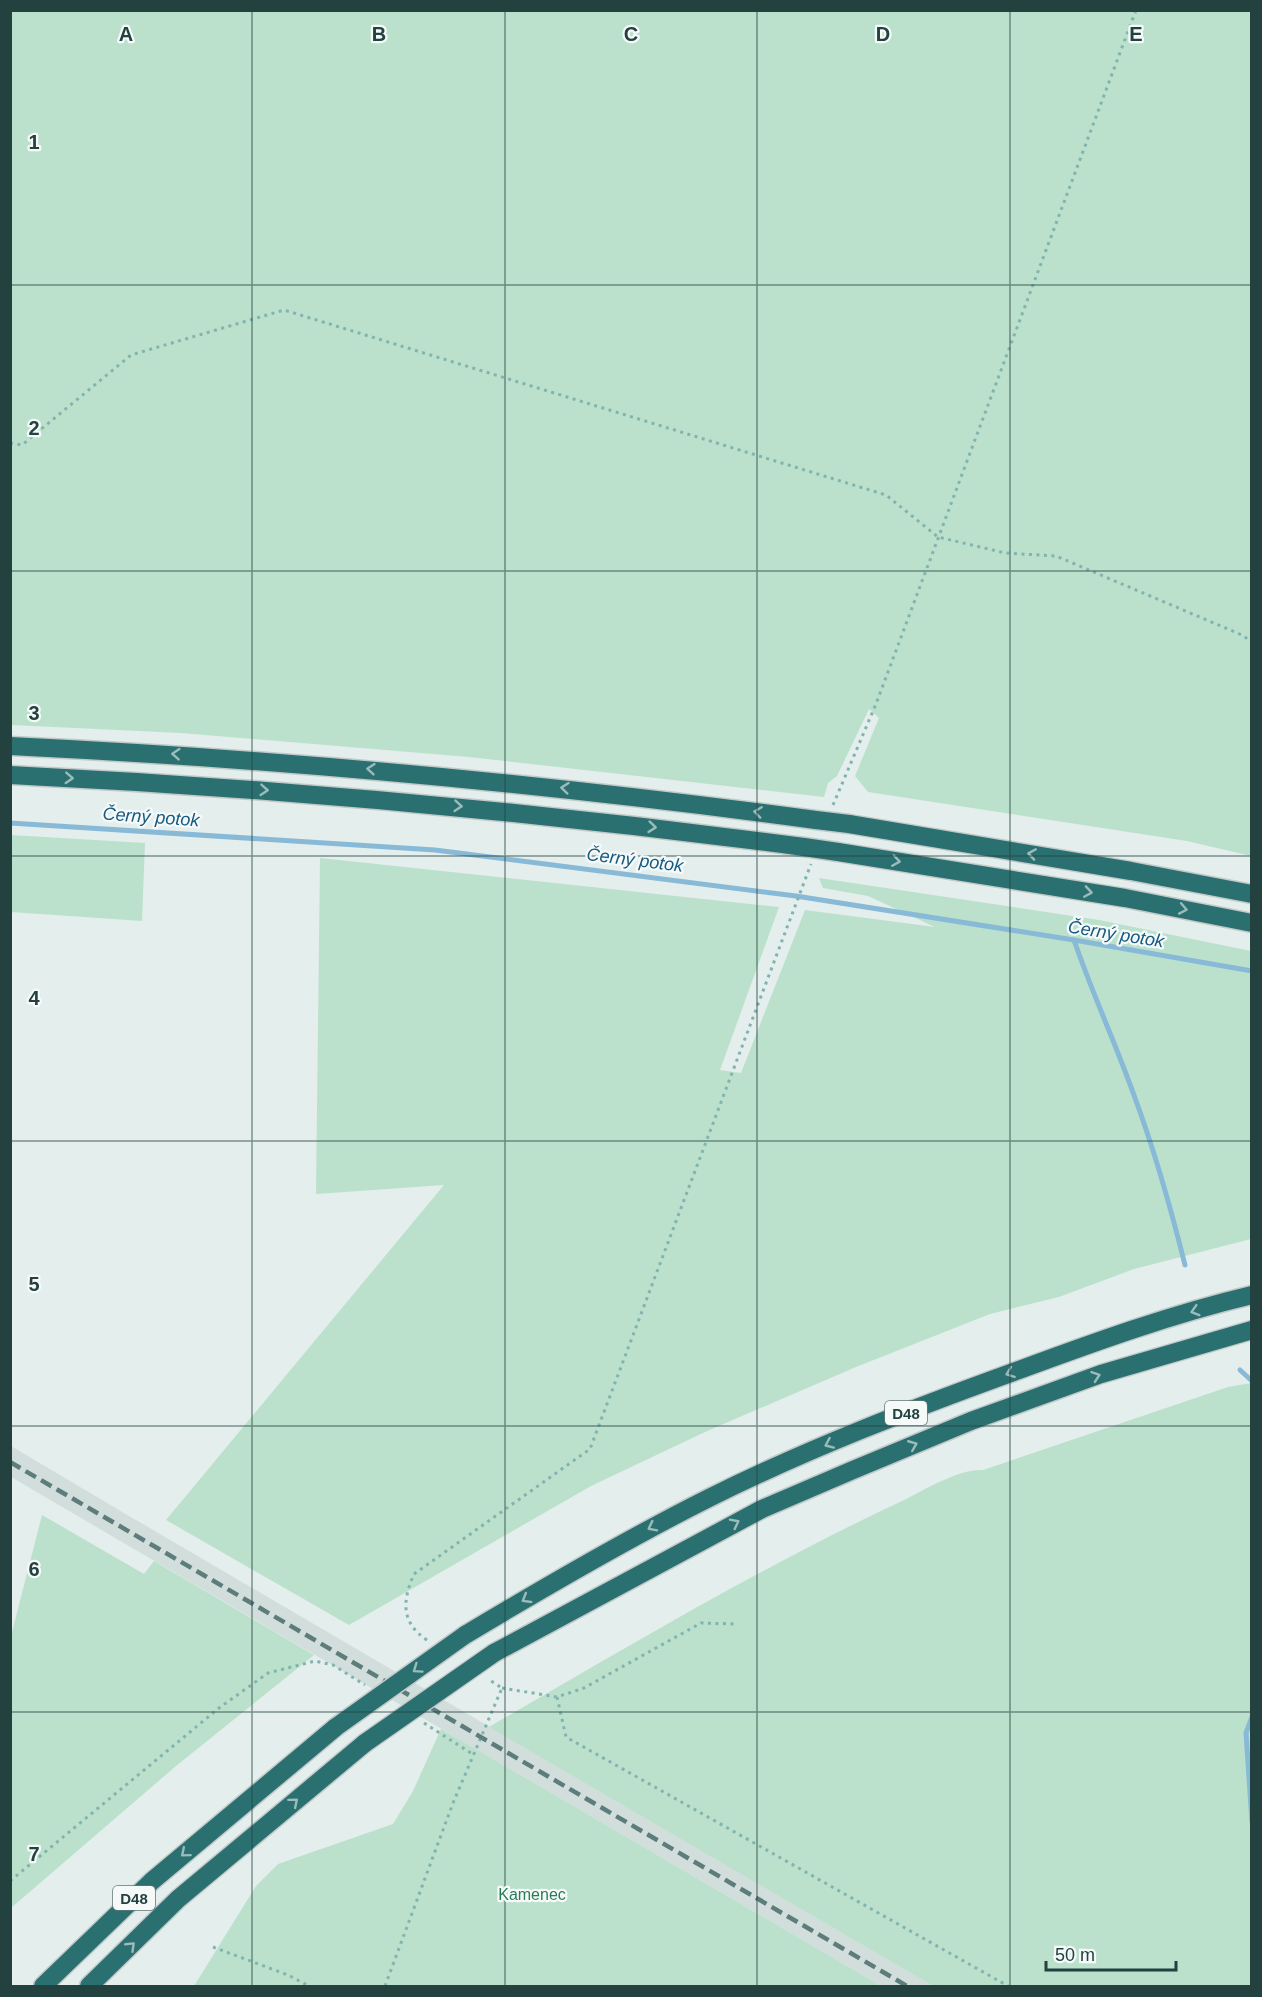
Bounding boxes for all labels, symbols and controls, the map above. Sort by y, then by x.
text: A [119,23,133,45]
text: B [372,23,386,45]
text: C [624,23,638,45]
text: D [876,23,890,45]
text: E [1129,23,1143,45]
text: 1 [28,131,40,153]
text: 2 [28,417,40,439]
text: 3 [28,702,40,724]
one-way arrow [172,748,181,761]
one-way arrow [366,763,375,776]
one-way arrow [64,771,73,784]
one-way arrow [560,782,569,795]
one-way arrow [259,783,268,796]
one-way arrow [453,799,462,812]
water label: Černý potok [102,803,201,830]
one-way arrow [754,806,763,819]
one-way arrow [647,820,656,833]
water label: Černý potok [586,843,685,876]
one-way arrow [1027,849,1037,861]
one-way arrow [891,854,901,867]
one-way arrow [1084,885,1093,897]
one-way arrow [1177,902,1187,915]
water label: Černý potok [1067,916,1167,952]
text: 4 [28,987,40,1009]
text: 5 [28,1273,40,1295]
one-way arrow [1190,1303,1201,1316]
one-way arrow [1005,1365,1016,1378]
one-way arrow [1090,1370,1101,1383]
road number: D48 [885,1401,927,1425]
one-way arrow [824,1437,835,1449]
one-way arrow [907,1440,918,1452]
one-way arrow [729,1519,739,1530]
one-way arrow [648,1520,659,1531]
text: 6 [28,1558,40,1580]
one-way arrow [522,1591,532,1603]
one-way arrow [412,1662,423,1673]
one-way arrow [287,1798,298,1809]
text: 7 [28,1843,40,1865]
one-way arrow [181,1845,192,1856]
road number: D48 [113,1886,155,1910]
park label: Kamenec [498,1886,566,1903]
scale bar [1046,1934,1176,1972]
one-way arrow [123,1942,134,1953]
text: 50 m [1055,1945,1095,1965]

